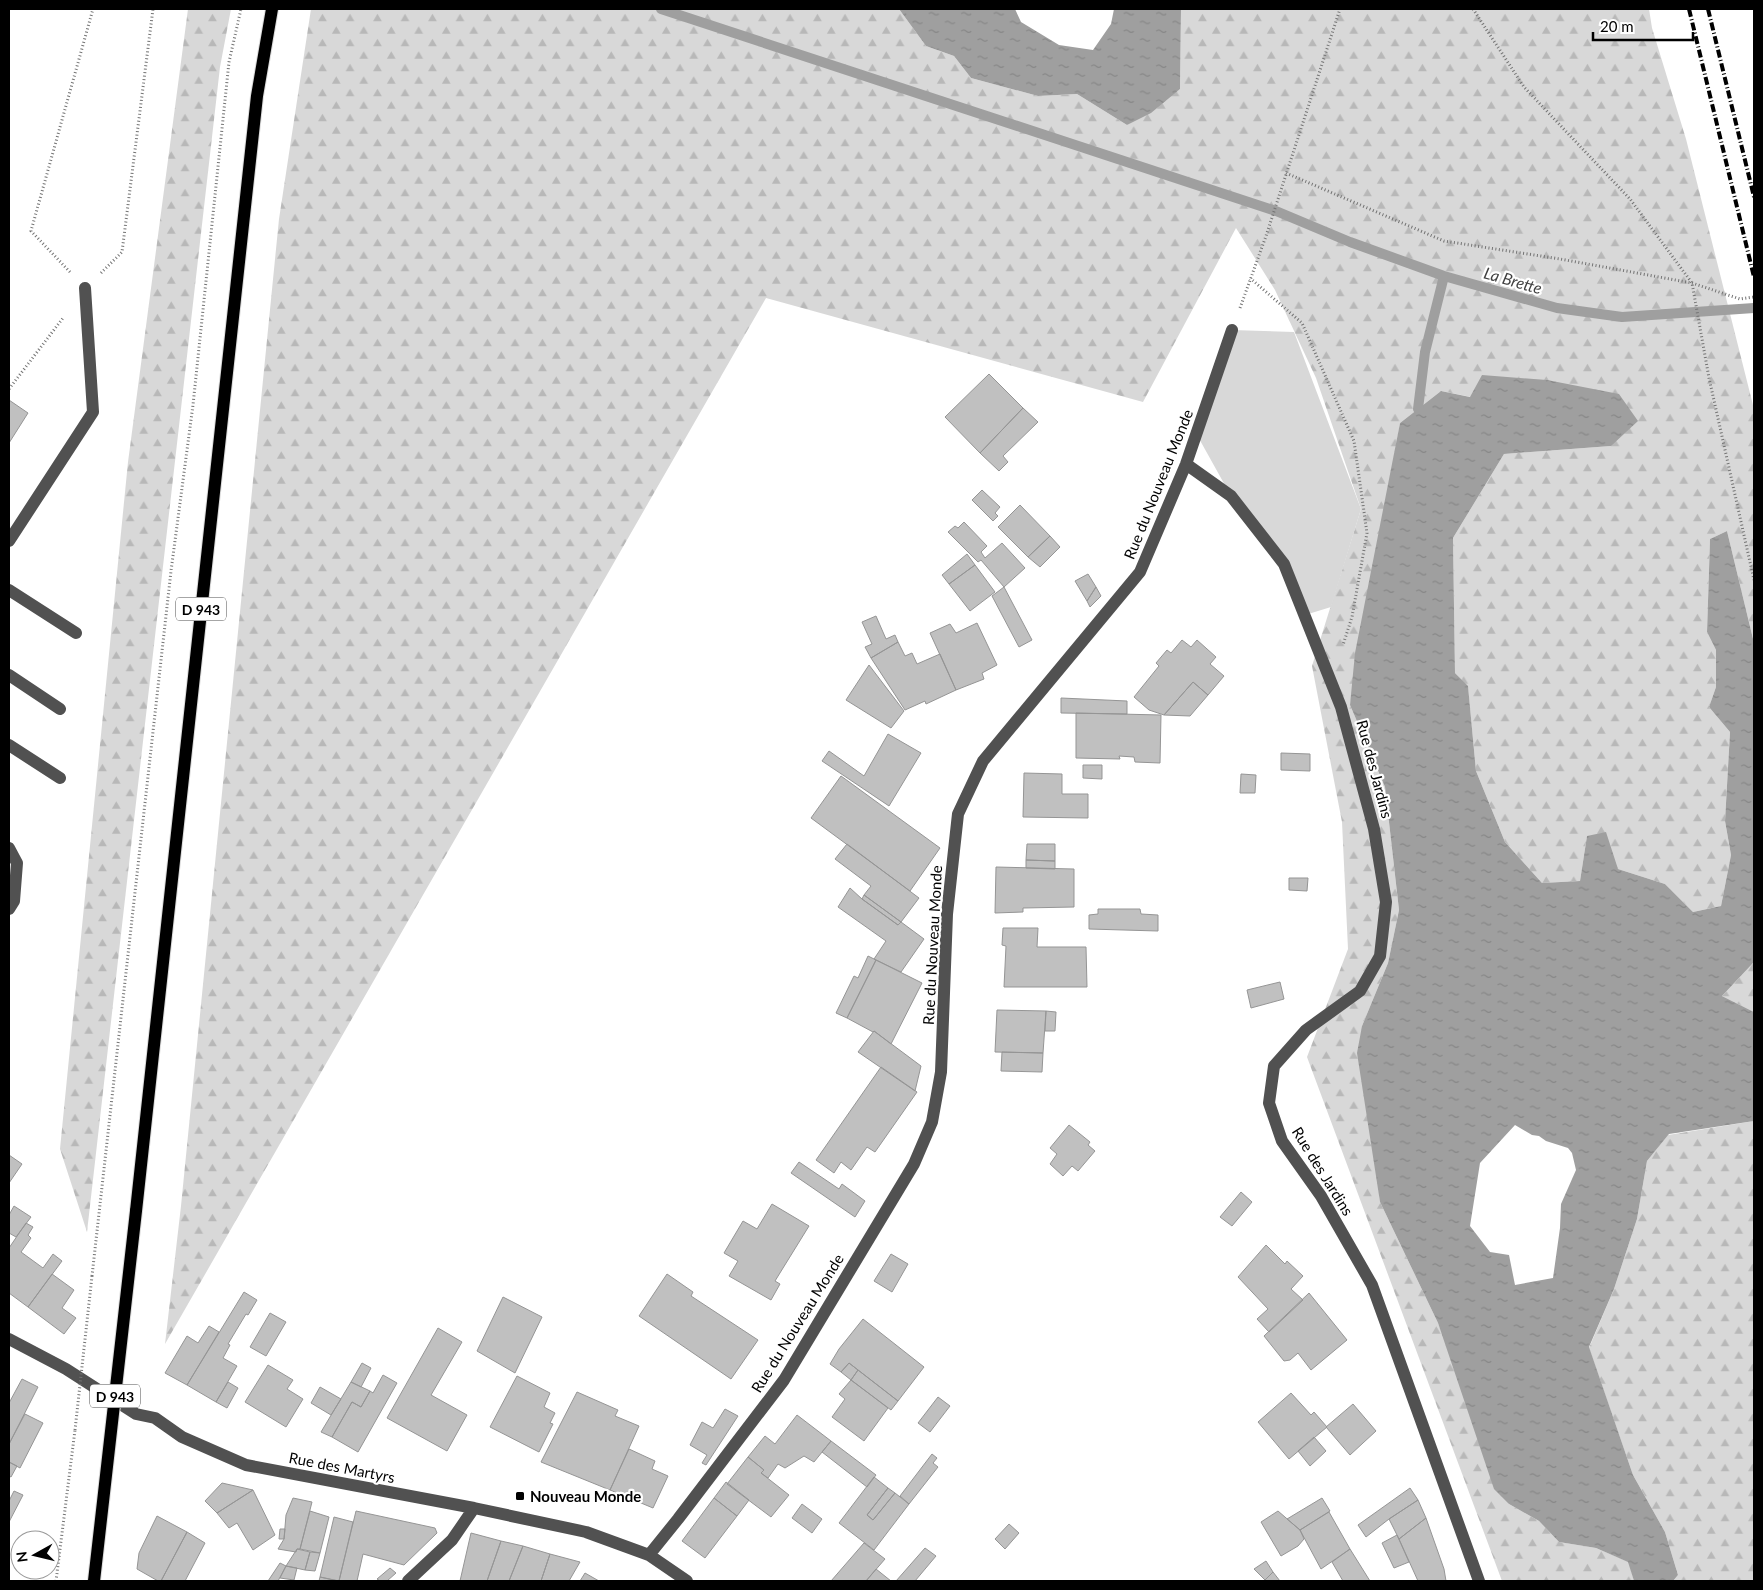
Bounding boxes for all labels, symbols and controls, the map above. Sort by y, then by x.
scale bar [1593,10,1693,42]
text: 20 m [1600,17,1634,35]
water label: La Brette [1482,263,1545,297]
street label: Rue du Nouveau Monde [1120,406,1196,562]
road number: D 943 [176,598,226,620]
street label: Rue des Jardins [1353,718,1397,820]
street label: Rue du Nouveau Monde [919,865,945,1025]
street label: Rue des Jardins [1289,1123,1357,1219]
street label: Rue du Nouveau Monde [747,1250,847,1396]
road number: D 943 [90,1384,140,1408]
street label: Rue des Martyrs [288,1448,396,1486]
place label: Nouveau Monde [530,1487,641,1505]
marker: Nouveau Monde [514,1490,526,1502]
north arrow [10,1530,60,1580]
text: N [12,1550,31,1563]

